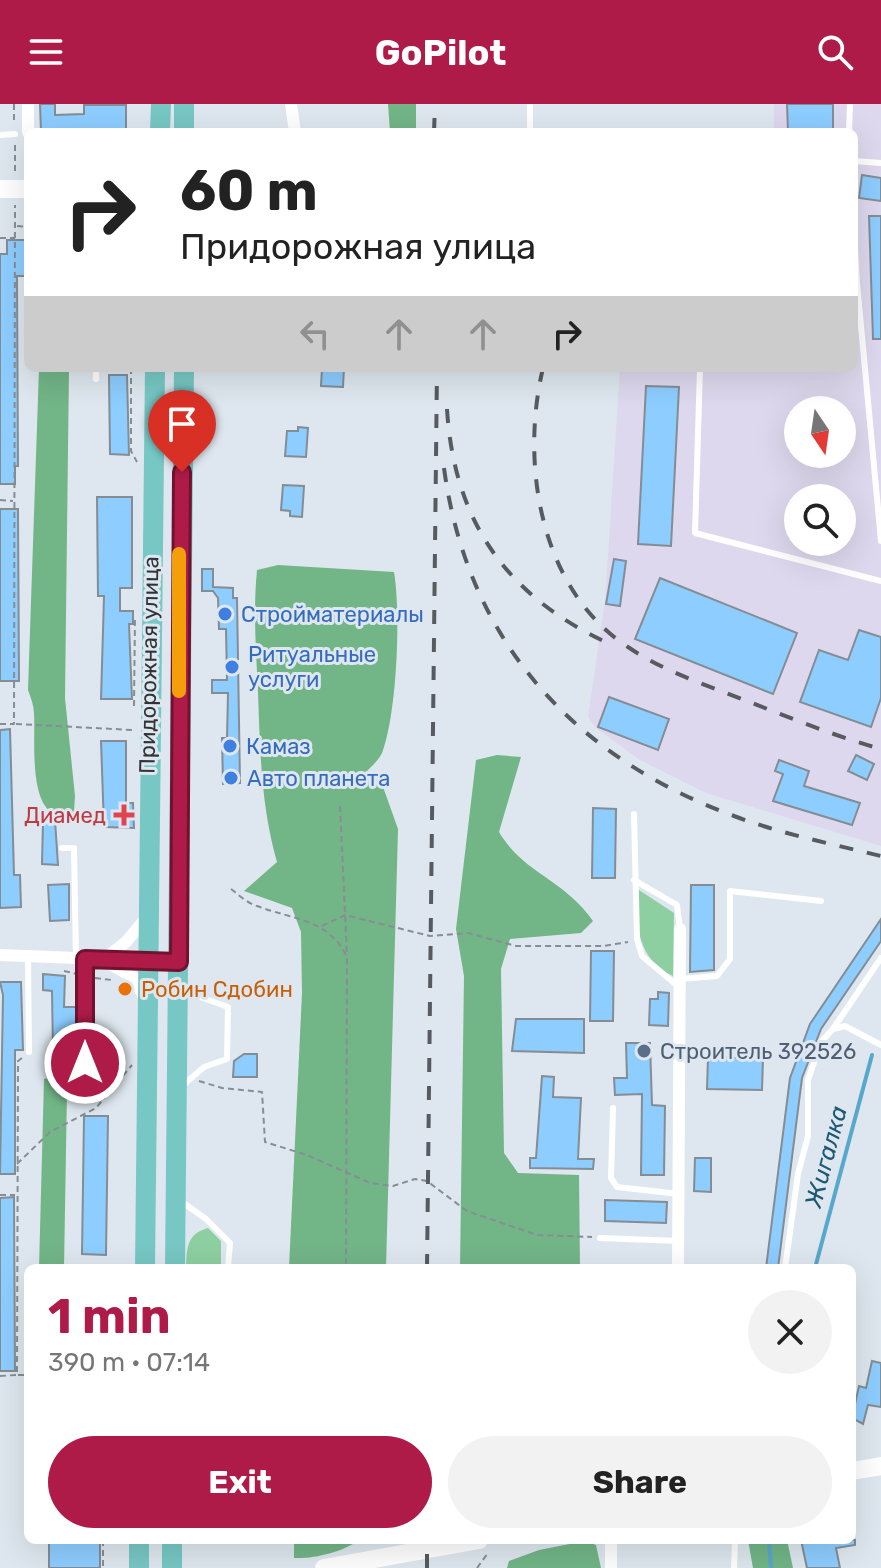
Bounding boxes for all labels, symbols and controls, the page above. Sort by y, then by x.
icon: menu [24,30,68,74]
icon: search [813,30,857,74]
text: GoPilot [375,31,506,74]
text: 60 m [180,158,318,224]
icon: right [48,160,152,264]
text: Придорожная улица [180,225,536,268]
icon: left [293,312,337,356]
icon: ahead [377,312,421,356]
icon: ahead [461,312,505,356]
icon: right [545,312,589,356]
pin [148,390,216,472]
north arrow [784,396,856,468]
map controls [784,396,856,556]
icon: arrive [160,402,204,446]
button: search [784,484,856,556]
street label: Придорожная улица [134,556,164,774]
place label: Стройматериалы [241,601,424,628]
marker: Стройматериалы [216,605,234,623]
place label: Ритуальные услуги [248,641,376,693]
marker: Ритуальные услуги [223,658,241,676]
place label: Камаз [246,733,311,760]
marker: Камаз [221,737,239,755]
place label: Авто планета [247,765,390,792]
marker: Авто планета [222,769,240,787]
place label: Диамед [24,802,106,829]
marker: Диамед [113,804,135,826]
place label: Робин Сдобин [141,976,293,1003]
marker: Робин Сдобин [116,980,134,998]
position arrow [43,1021,127,1105]
place label: Строитель 392526 [660,1038,856,1065]
marker: Строитель 392526 [635,1042,653,1060]
water label: Жигалка [799,1103,853,1211]
text: 1 min [48,1288,171,1345]
button: close [748,1290,832,1374]
text: 390 m · 07:14 [48,1347,210,1378]
button: Exit [48,1436,432,1528]
button: Share [448,1436,832,1528]

